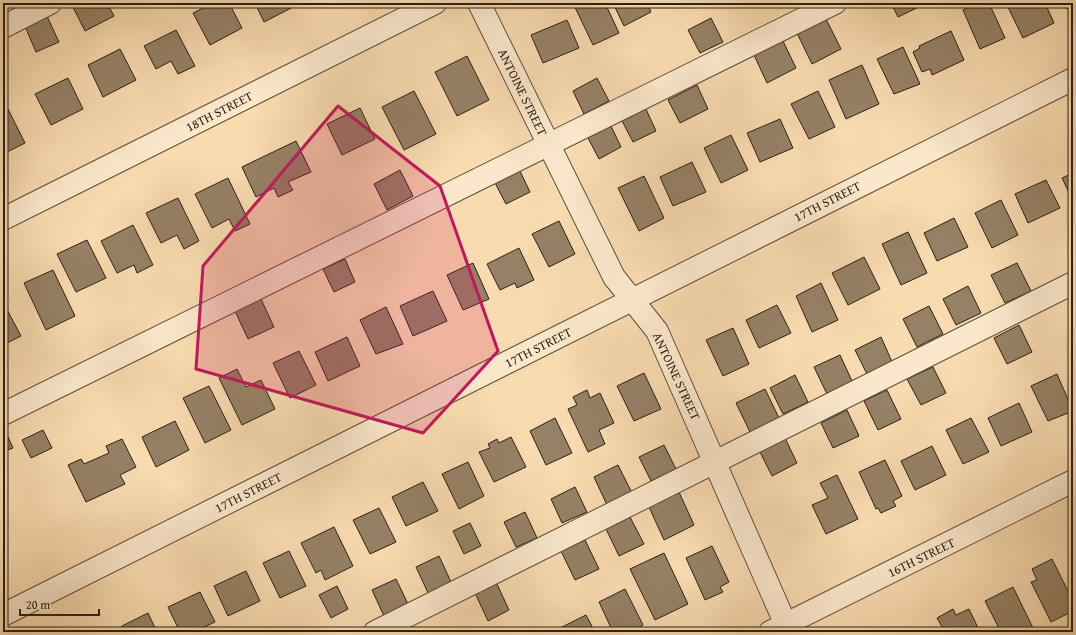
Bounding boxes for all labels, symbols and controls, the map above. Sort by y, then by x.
street label: ANTOINE STREET [493,45,552,140]
street label: 18TH STREET [182,86,257,136]
street label: 17TH STREET [790,176,865,226]
street label: 17TH STREET [501,322,576,372]
street label: ANTOINE STREET [648,329,706,424]
street label: 17TH STREET [211,467,286,517]
street label: 16TH STREET [884,533,959,582]
scale bar [20,591,99,617]
text: 20 m [26,596,50,613]

